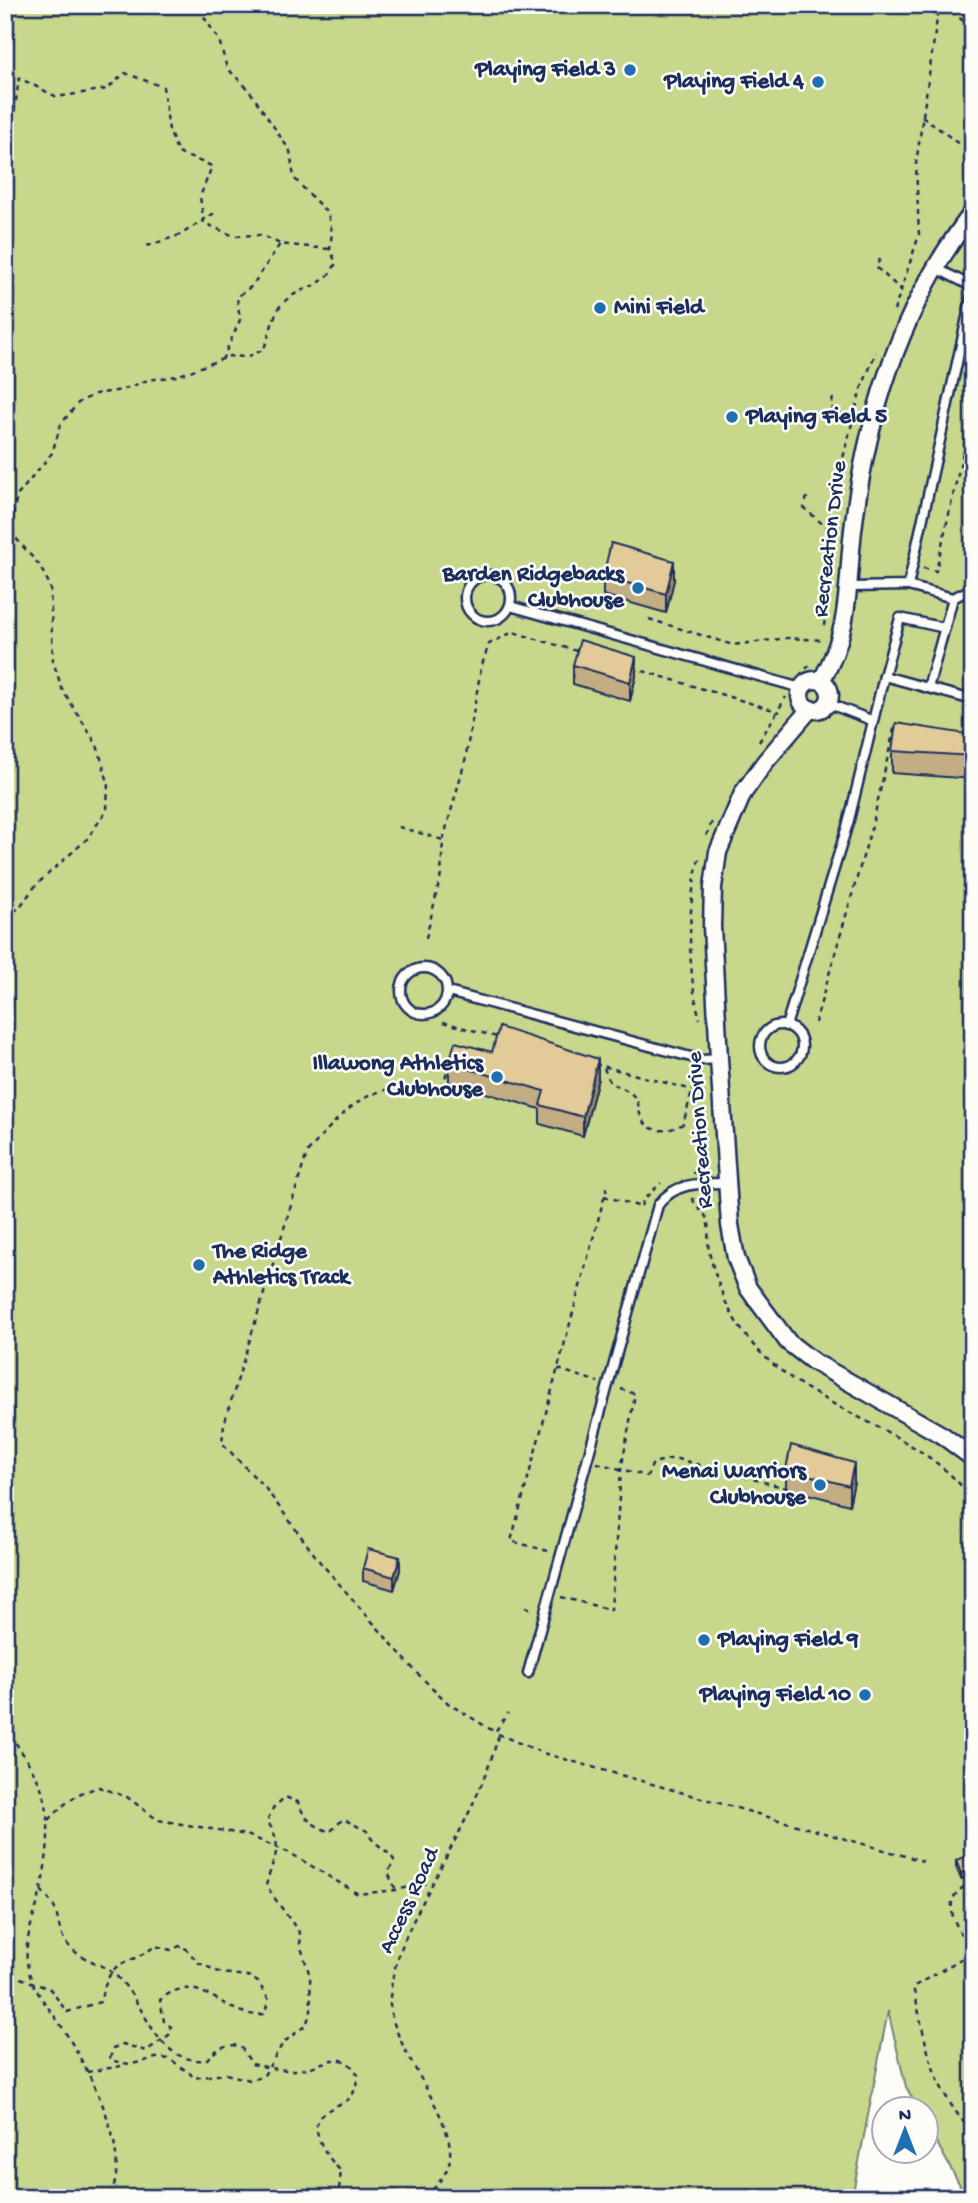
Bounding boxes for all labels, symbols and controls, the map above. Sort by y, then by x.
place label: Playing Field 3 [473,57,616,84]
marker: Playing Field 3 [622,62,638,78]
place label: Playing Field 4 [662,69,804,96]
marker: Playing Field 4 [810,74,826,90]
place label: Mini Field [614,295,706,322]
marker: Mini Field [592,300,608,316]
place label: Playing Field 5 [744,404,887,431]
marker: Playing Field 5 [724,409,740,425]
street label: Recreation Drive [808,458,854,619]
place label: Barden Ridgebacks Clubhouse [442,562,626,615]
marker: Barden Ridgebacks Clubhouse [630,580,646,596]
street label: Recreation Drive [682,1049,720,1209]
place label: Illawong Athletics Clubhouse [312,1051,485,1104]
marker: Illawong Athletics Clubhouse [489,1069,505,1085]
place label: The Ridge Athletics Track [211,1239,352,1292]
marker: The Ridge Athletics Track [191,1257,207,1273]
place label: Menai Warriors Clubhouse [662,1459,808,1512]
marker: Menai Warriors Clubhouse [812,1477,828,1493]
place label: Playing Field 9 [716,1627,859,1654]
marker: Playing Field 9 [696,1632,712,1648]
place label: Playing Field 10 [698,1682,851,1709]
marker: Playing Field 10 [857,1687,873,1703]
street label: Access Road [374,1842,447,1958]
north arrow [870,2094,940,2164]
text: N [899,2105,911,2128]

